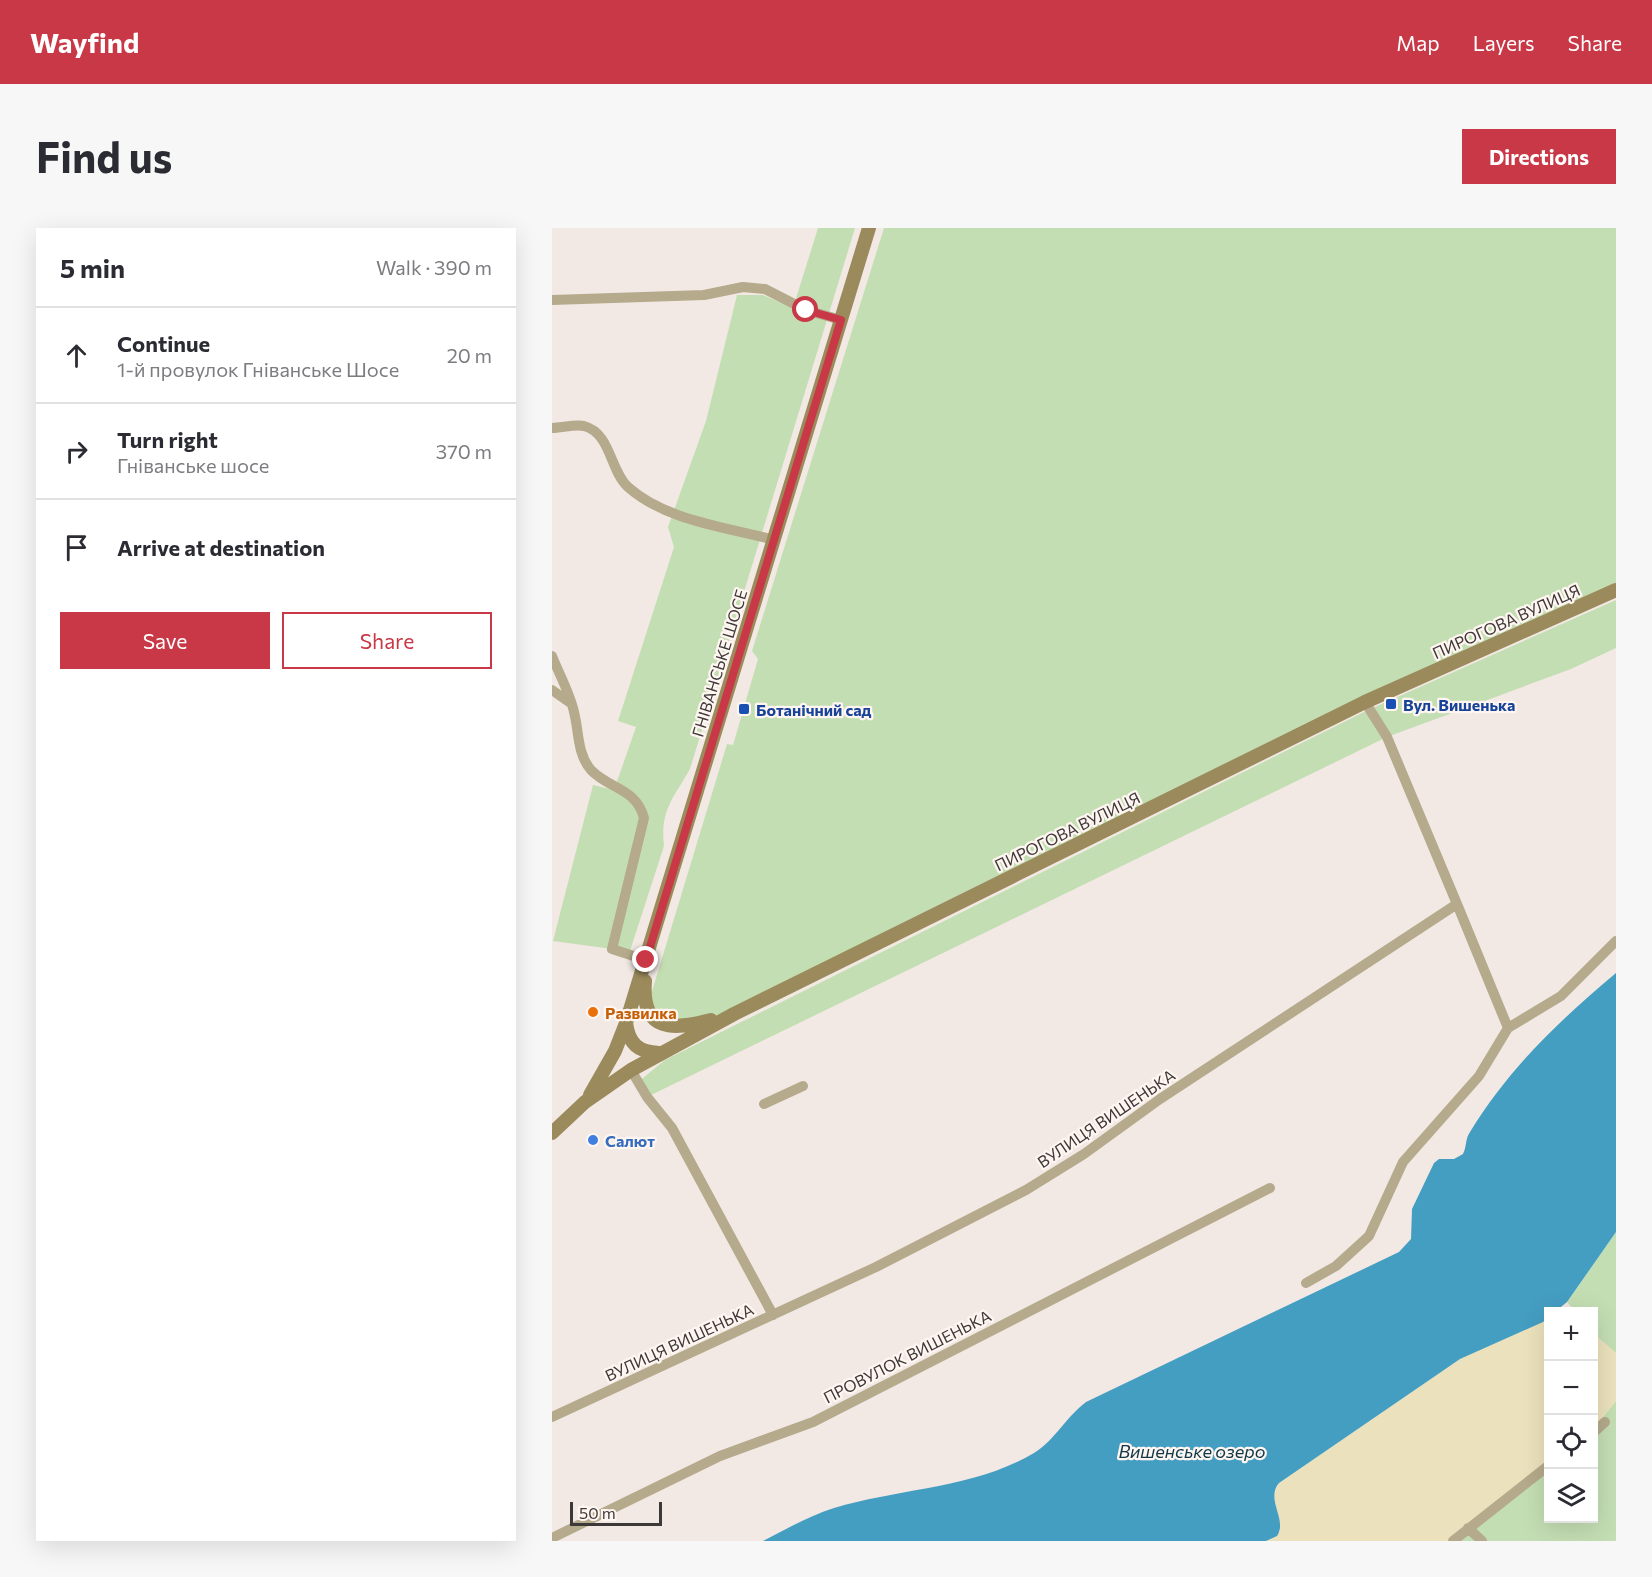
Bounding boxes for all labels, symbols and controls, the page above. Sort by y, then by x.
text: Wayfind [30,25,139,59]
text: Map [1396,30,1440,55]
text: Layers [1473,30,1535,55]
text: Share [1568,30,1622,55]
button: Directions [1462,129,1616,184]
text: Find us [36,130,172,182]
text: 5 min [60,252,125,283]
text: Walk · 390 m [376,255,492,279]
route start [792,296,818,322]
text: Continue [117,330,210,357]
icon: ahead [60,339,93,372]
text: 20 m [447,343,492,367]
text: 1-й провулок Гніванське Шосе [117,357,399,381]
text: Turn right [117,426,218,453]
icon: right [60,435,93,468]
text: 370 m [436,439,492,463]
text: Гніванське шосе [117,453,269,477]
icon: arrive [60,531,93,564]
text: Arrive at destination [117,534,325,561]
street label: ПИРОГОВА ВУЛИЦЯ [1429,580,1583,662]
street label: ГНІВАНСЬКЕ ШОСЕ [687,587,751,739]
button: Save [60,612,270,669]
button: Share [282,612,492,669]
place label: Вул. Вишенька [1403,695,1515,714]
marker: Вул. Вишенька [1384,697,1398,711]
place label: Ботанічний сад [756,700,872,719]
marker: Ботанічний сад [737,702,751,716]
street label: ПИРОГОВА ВУЛИЦЯ [991,787,1143,875]
route end [632,946,658,972]
place label: Развилка [605,1003,677,1022]
marker: Развилка [586,1005,600,1019]
street label: ВУЛИЦЯ ВИШЕНЬКА [1034,1065,1178,1171]
place label: Салют [605,1131,655,1150]
marker: Салют [586,1133,600,1147]
street label: ВУЛИЦЯ ВИШЕНЬКА [602,1299,756,1385]
street label: ПРОВУЛОК ВИШЕНЬКА [820,1305,994,1407]
map controls [1544,1307,1598,1523]
button: + [1544,1307,1598,1361]
button: − [1544,1361,1598,1415]
button: locate [1544,1415,1598,1469]
water label: Вишенське озеро [1118,1440,1266,1462]
button: layers [1544,1469,1598,1523]
scale bar [570,1499,662,1526]
text: 50 m [579,1503,616,1522]

